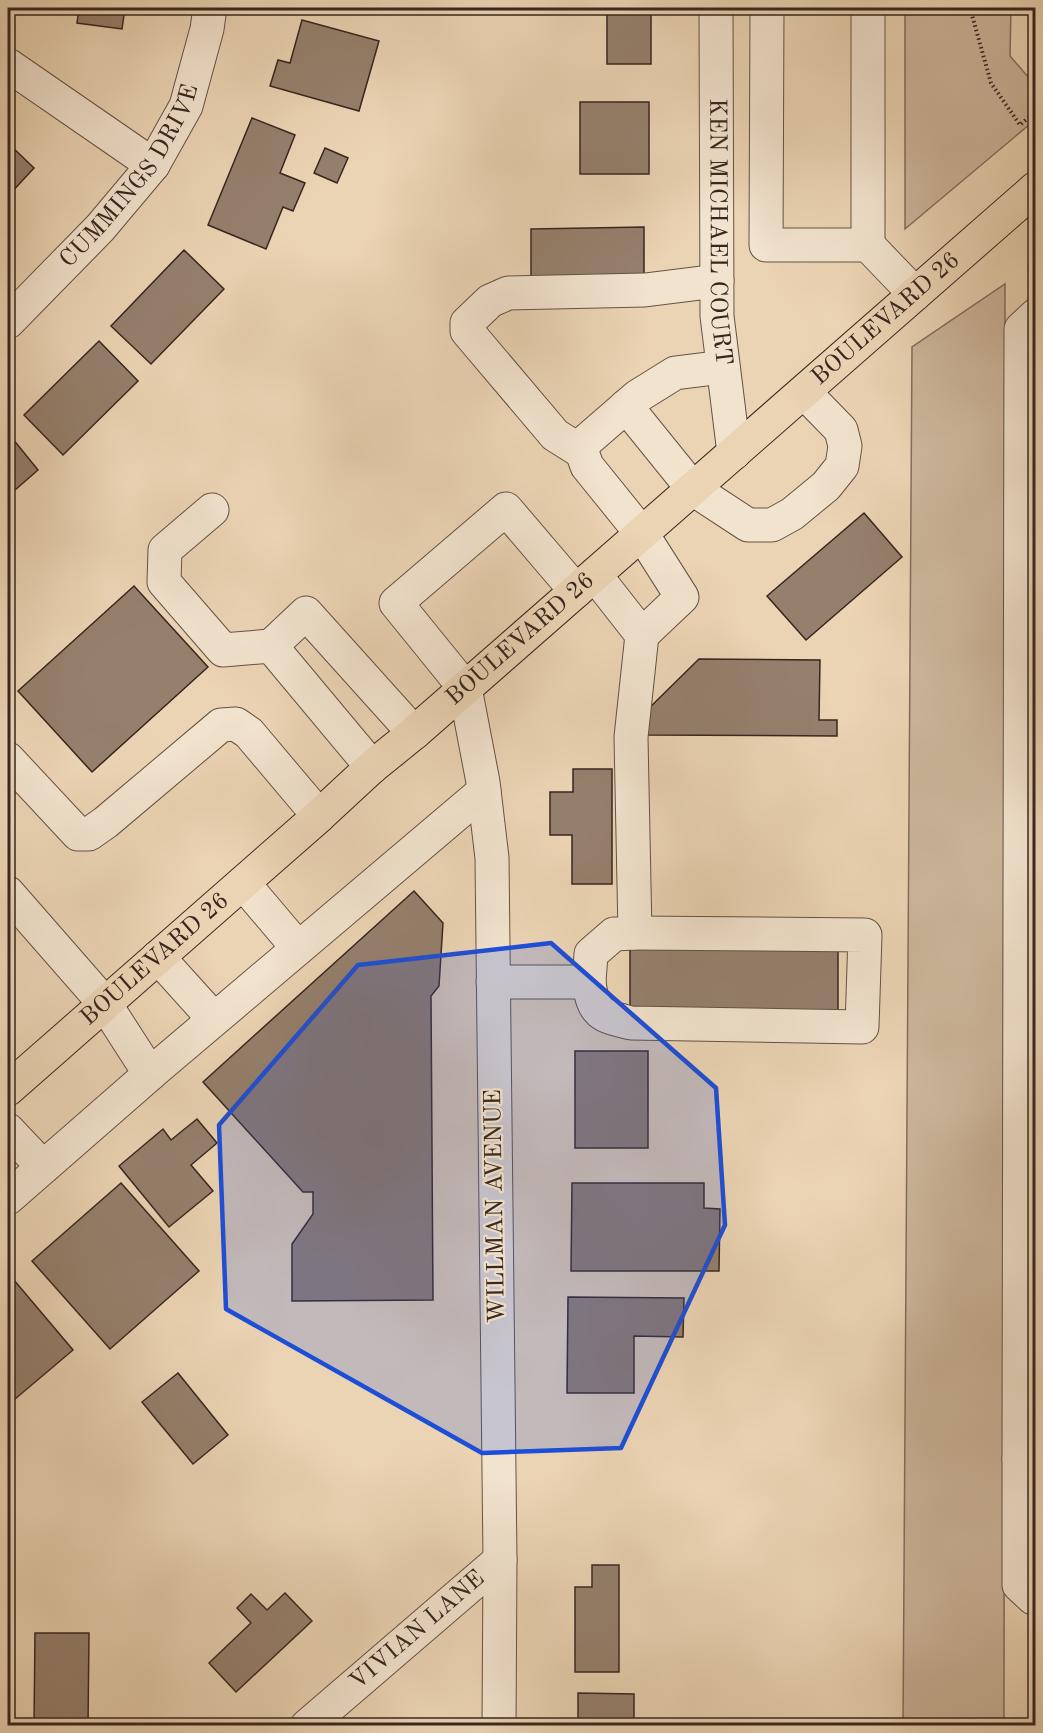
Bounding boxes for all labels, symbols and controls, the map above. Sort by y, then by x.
street label: CUMMINGS DRIVE [56,82,203,273]
street label: KEN MICHAEL COURT [704,98,735,367]
street label: BOULEVARD 26 [808,248,965,390]
street label: BOULEVARD 26 [442,568,599,710]
street label: BOULEVARD 26 [77,889,234,1031]
street label: WILLMAN AVENUE [482,1089,510,1323]
street label: VIVIAN LANE [346,1567,490,1695]

